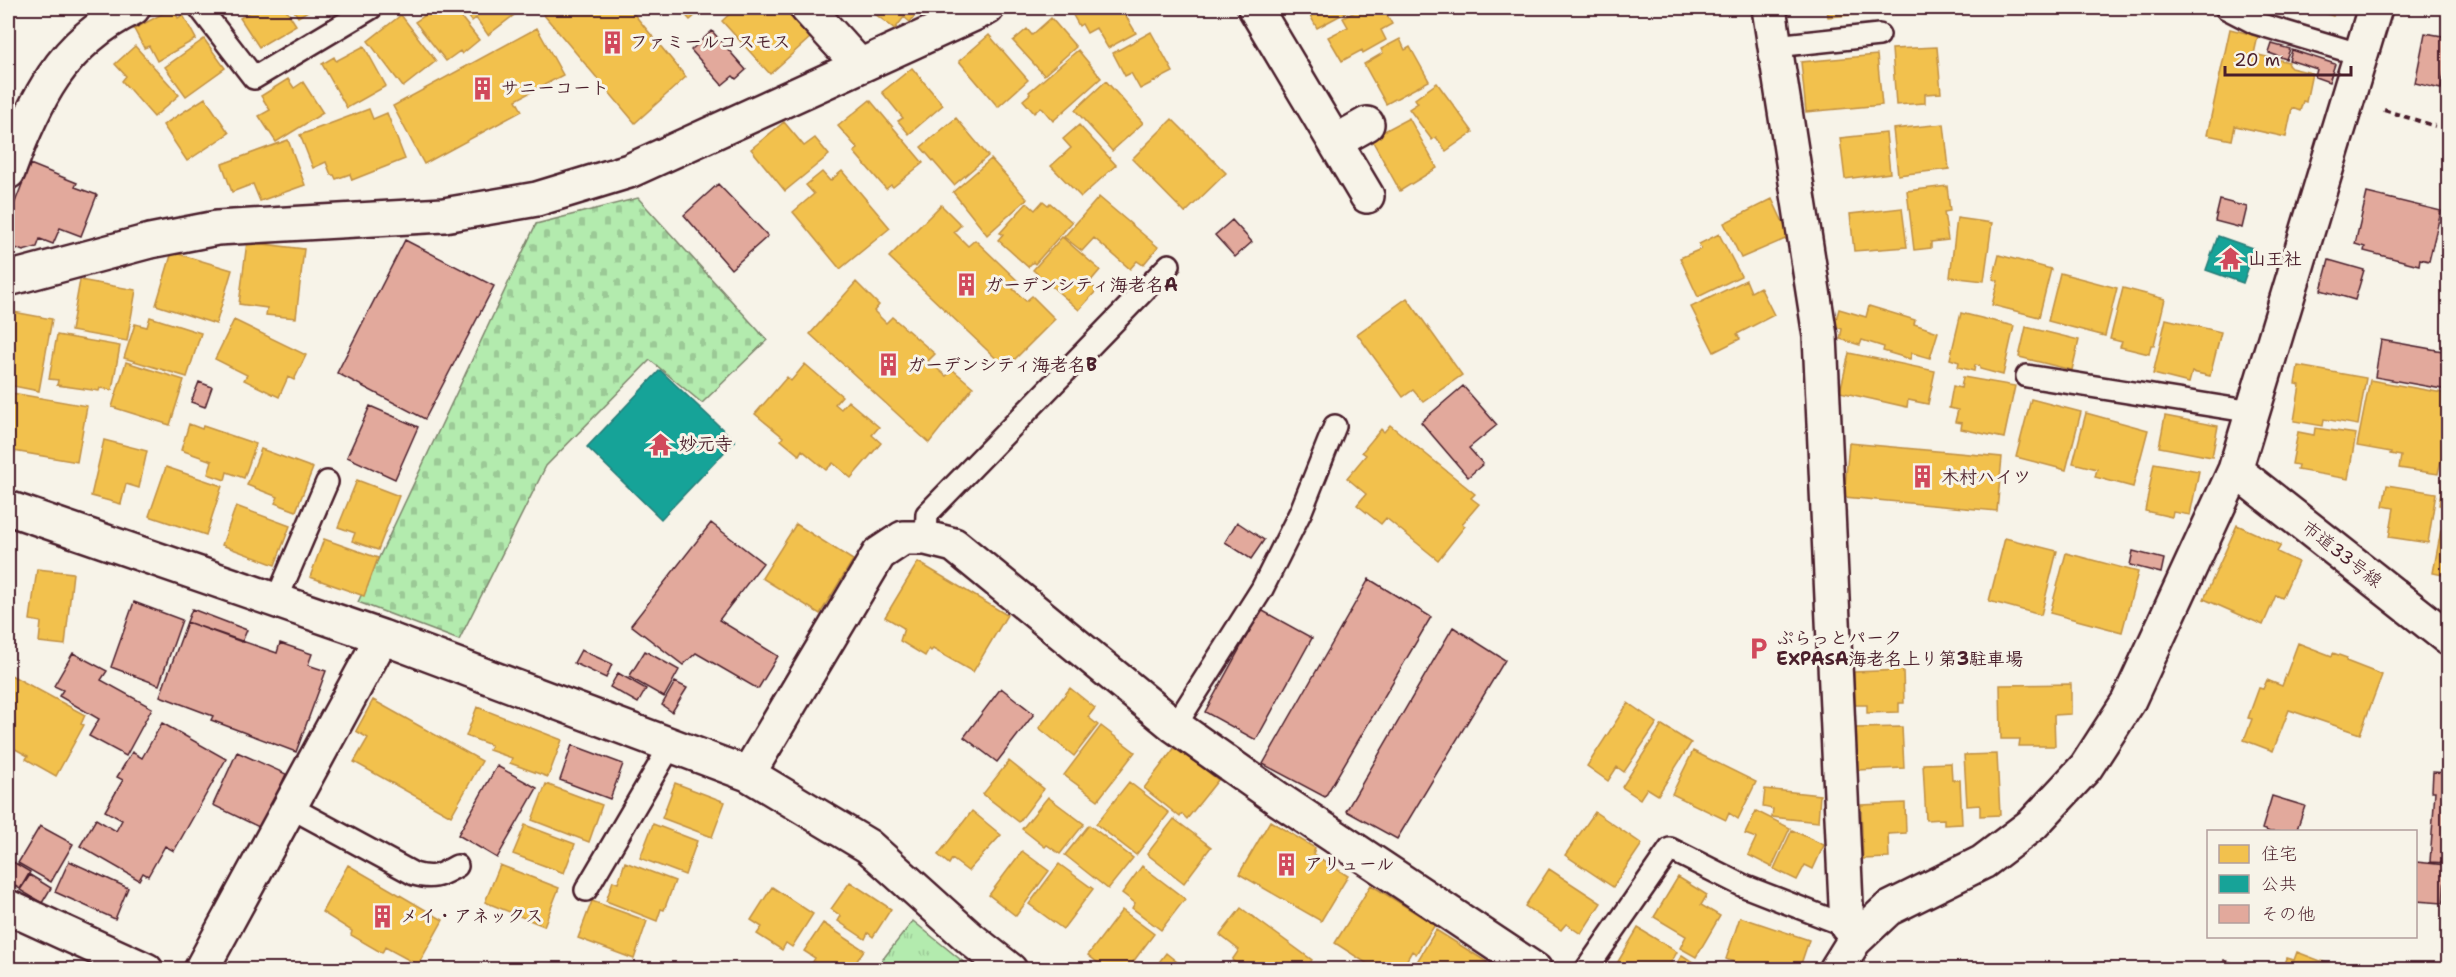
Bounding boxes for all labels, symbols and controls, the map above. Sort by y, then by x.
building icon: ファミールコスモス [599,29,625,55]
place label: ファミールコスモス [630,30,791,54]
scale bar [2225,39,2351,77]
text: 20 m [2234,48,2280,72]
building icon: サニーコート [470,75,496,101]
place label: サニーコート [501,76,609,100]
temple icon: 山王社 [2217,246,2243,272]
place label: 山王社 [2248,247,2302,271]
building icon: ガーデンシティ海老名A [954,272,980,298]
place label: ガーデンシティ海老名A [985,273,1178,297]
building icon: ガーデンシティ海老名B [876,352,902,378]
place label: ガーデンシティ海老名B [907,353,1097,377]
temple icon: 妙元寺 [648,431,674,457]
place label: 妙元寺 [679,432,733,456]
building icon: 木村ハイツ [1910,464,1936,490]
place label: 木村ハイツ [1941,465,2031,489]
street label: 市道33号線 [2297,515,2387,593]
place label: ぷらっとパーク EXPASA海老名上り第3駐車場 [1776,626,2023,671]
parking icon: ぷらっとパーク EXPASA海老名上り第3駐車場 [1745,635,1771,661]
legend [2207,830,2417,938]
text: 住宅 [2261,842,2297,866]
building icon: アリュール [1274,851,1300,877]
place label: アリュール [1305,852,1394,876]
text: 公共 [2261,872,2297,896]
text: その他 [2261,902,2315,926]
building icon: メイ・アネックス [369,903,395,929]
place label: メイ・アネックス [400,904,543,928]

